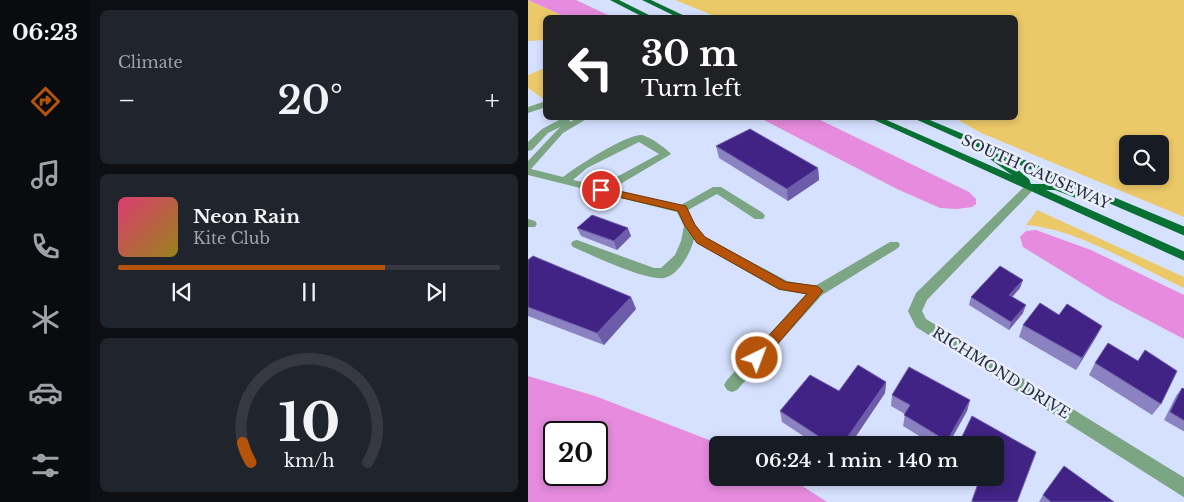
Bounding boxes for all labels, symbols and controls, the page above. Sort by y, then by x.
text: 06:23 [12,19,78,46]
text: 30 m [641,32,738,75]
icon: left [558,35,623,100]
text: Climate [118,52,183,72]
text: Turn left [641,75,741,102]
text: 20° [277,77,343,124]
text: − [118,83,136,118]
text: + [485,83,500,118]
icon: directions [28,84,63,119]
street label: SOUTH CAUSEWAY [959,130,1115,213]
map controls [1119,135,1169,185]
button: search [1119,135,1169,185]
icon: music [28,157,63,192]
pin [580,169,622,211]
icon: arrive [587,176,615,204]
text: Neon Rain [193,205,300,228]
text: Kite Club [193,228,270,248]
icon: phone [28,229,63,264]
icon: previous [168,278,196,306]
icon: pause [295,278,323,306]
icon: next [422,278,450,306]
icon: climate [28,302,63,337]
street label: RICHMOND DRIVE [929,322,1074,423]
position arrow [730,331,782,383]
icon: car [28,375,63,410]
text: 10 [278,391,340,455]
speed limit sign: 20 [543,421,608,486]
icon: filters [28,448,63,483]
text: 06:24 · 1 min · 140 m [755,449,958,472]
text: km/h [284,450,334,472]

